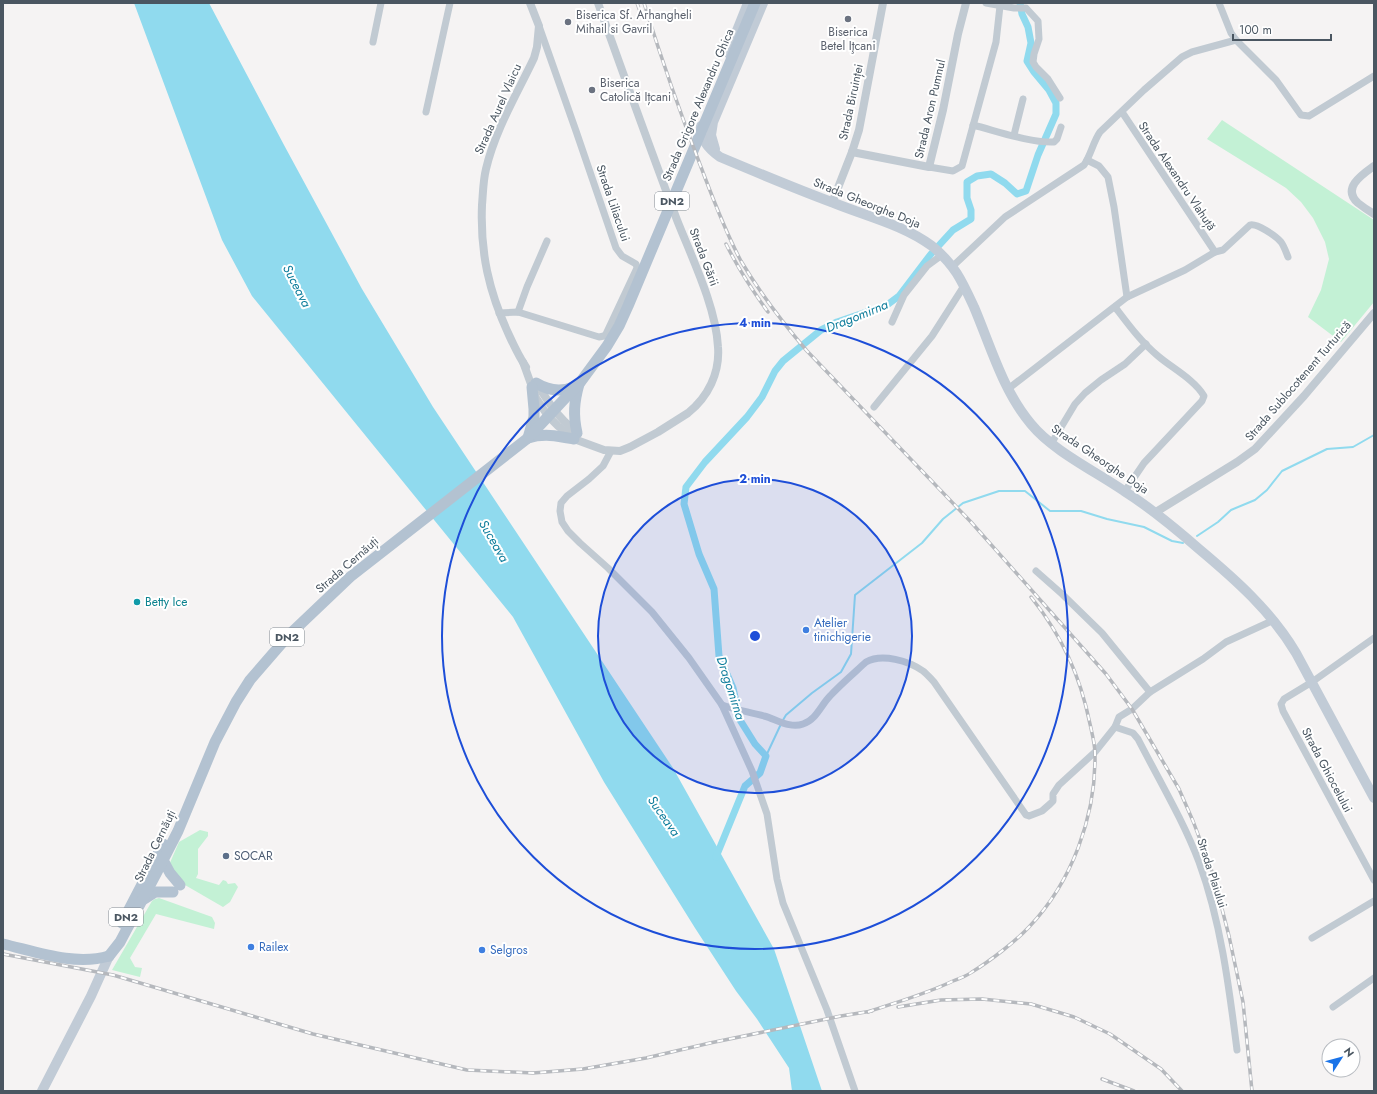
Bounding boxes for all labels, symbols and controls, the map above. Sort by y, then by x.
place label: Biserica Sf. Arhangheli Mihail si Gavril [576,6,692,38]
marker: Biserica Betel Iţcani [843,14,853,24]
scale bar [1233,16,1331,42]
marker: Biserica Sf. Arhangheli Mihail si Gavril [563,17,573,27]
text: 100 m [1239,21,1272,39]
place label: Biserica Betel Iţcani [820,23,876,55]
street label: Strada Grigore Alexandru Ghica [658,26,738,184]
street label: Strada Aron Pumnul [910,58,950,160]
street label: Strada Aurel Vlaicu [470,61,526,157]
street label: Strada Biruinței [834,62,868,142]
place label: Biserica Catolică Ițcani [600,74,671,106]
marker: Biserica Catolică Ițcani [587,85,597,95]
street label: Strada Alexandru Vlahuță [1134,118,1220,234]
street label: Strada Liliacului [591,162,635,244]
street label: Strada Gheorghe Doja [811,173,924,233]
road number: DN2 [655,192,689,210]
street label: Strada Gării [685,225,723,289]
water label: Suceava [278,261,316,311]
water label: Dragomirna [823,295,891,337]
text: 4 min [739,314,771,332]
street label: Strada Sublocotenent Turturică [1241,317,1355,445]
street label: Strada Gheorghe Doja [1048,420,1153,499]
text: 2 min [739,470,771,488]
water label: Suceava [474,516,514,566]
street label: Strada Cernăuți [311,532,383,598]
place label: Betty Ice [145,593,187,611]
marker: Betty Ice [132,597,142,607]
place label: Atelier tinichigerie [814,614,871,646]
marker: Atelier tinichigerie [801,625,811,635]
road number: DN2 [270,628,304,646]
centre of rings [748,629,762,643]
water label: Dragomirna [712,654,750,722]
street label: Strada Ghiocelului [1297,724,1357,816]
water label: Suceava [643,792,685,840]
street label: Strada Cernăuți [130,807,180,885]
street label: Strada Plaiului [1192,836,1232,910]
place label: SOCAR [234,847,273,865]
marker: SOCAR [221,851,231,861]
road number: DN2 [109,908,143,926]
place label: Railex [259,938,289,956]
place label: Selgros [490,941,528,959]
marker: Railex [246,942,256,952]
marker: Selgros [477,945,487,955]
north arrow [1321,1038,1361,1078]
text: N [1340,1044,1358,1060]

